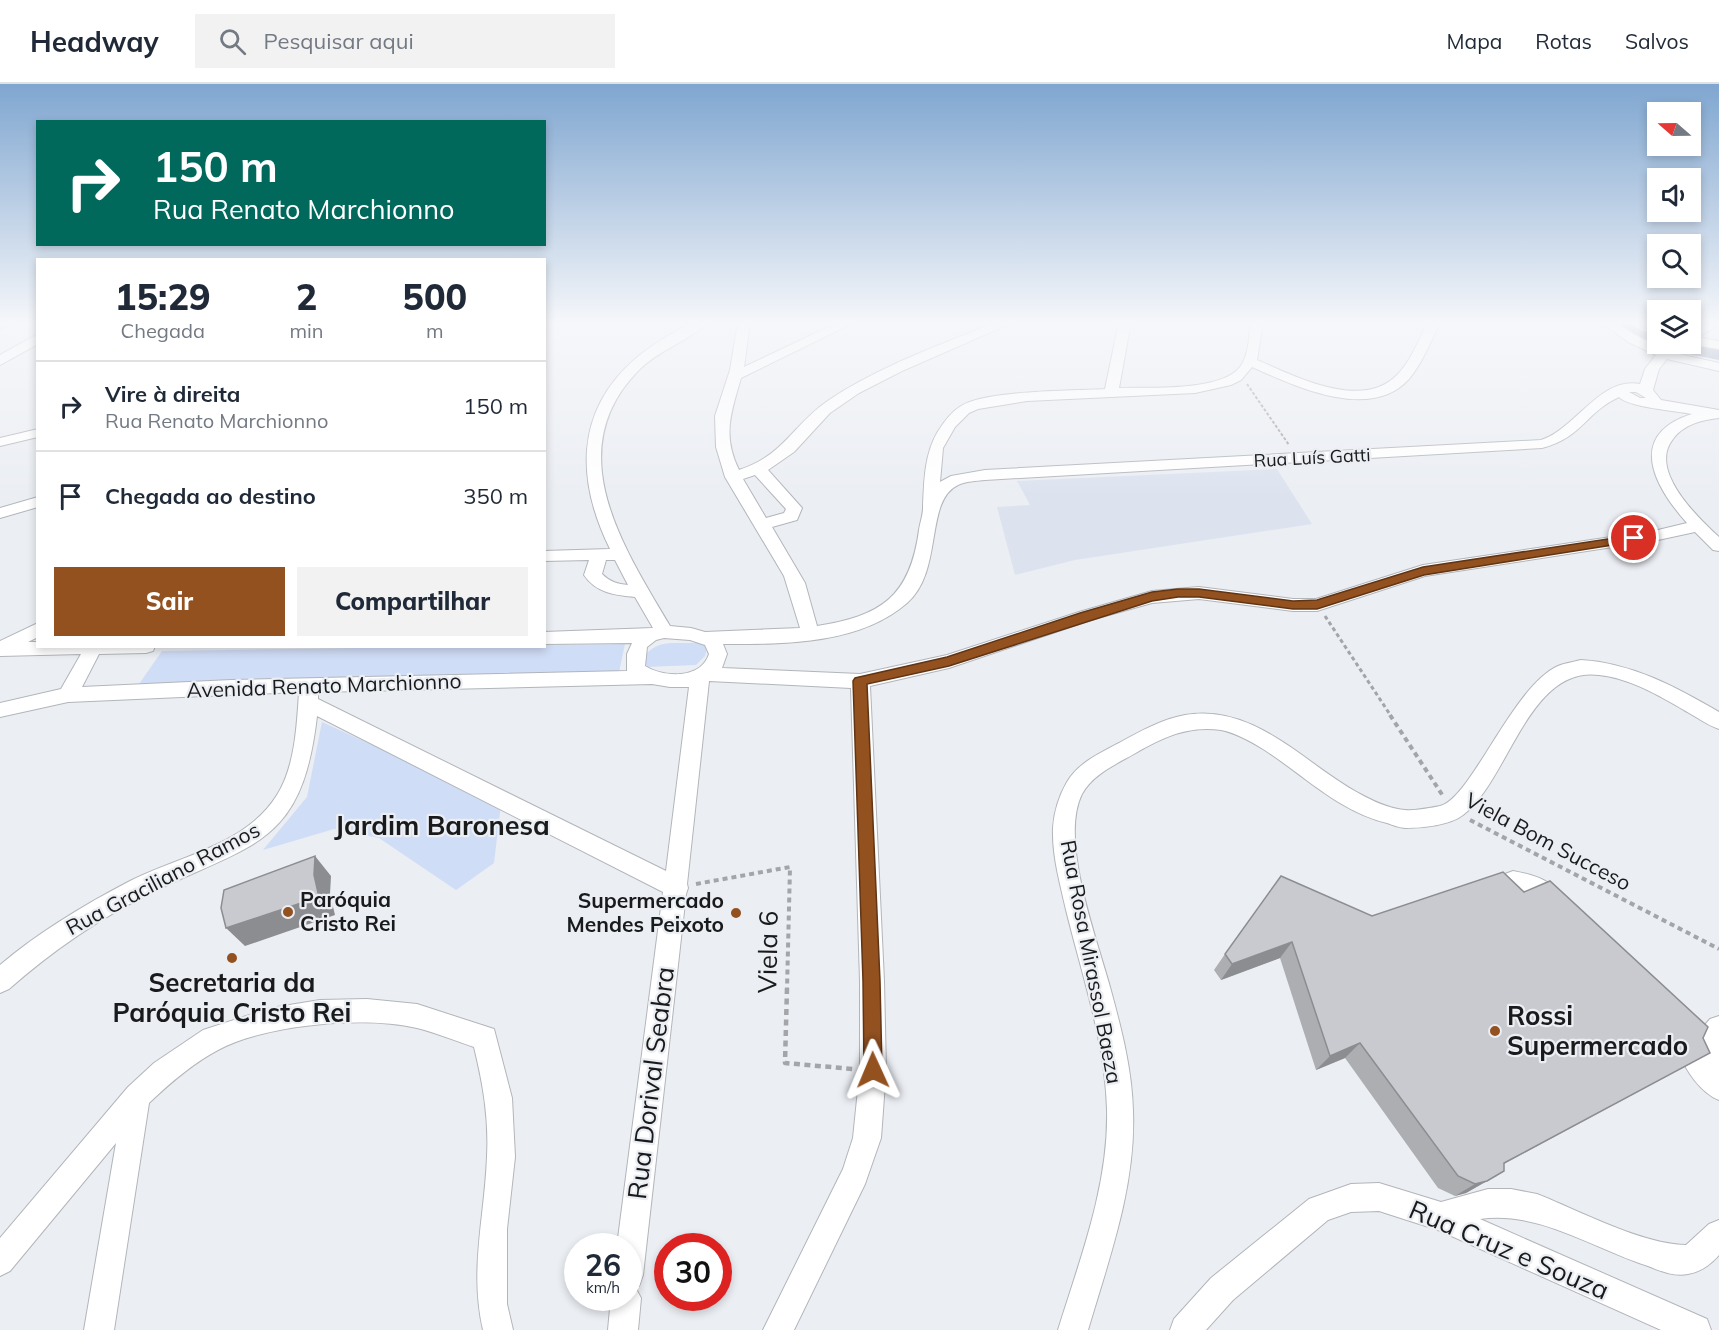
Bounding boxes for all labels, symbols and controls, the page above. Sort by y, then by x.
search box [195,14,615,68]
text: Headway [30,24,159,59]
icon: search [216,25,249,58]
text: Pesquisar aqui [264,27,414,55]
text: Mapa [1447,28,1502,54]
text: Rotas [1535,28,1592,54]
text: Salvos [1625,28,1689,54]
north arrow [1647,102,1701,156]
map controls [1647,102,1701,354]
text: 150 m [153,140,278,193]
icon: right [54,144,132,222]
button: sound [1647,168,1701,222]
text: Rua Renato Marchionno [153,192,454,226]
button: search [1647,234,1701,288]
text: 15:29 [115,274,211,319]
text: 2 [296,274,317,319]
text: 500 [402,274,467,319]
button: layers [1647,300,1701,354]
text: Chegada [121,318,205,343]
text: min [289,318,324,343]
text: m [426,318,444,343]
text: Vire à direita [105,380,240,408]
icon: right [54,390,87,423]
text: 150 m [463,392,528,420]
text: Rua Renato Marchionno [105,408,328,433]
street label: Rua Luís Gatti [1253,443,1371,472]
icon: arrive [54,480,87,513]
text: Chegada ao destino [105,482,316,510]
text: 350 m [463,482,528,510]
pin [1608,512,1659,563]
icon: arrive [1617,521,1650,554]
button: Sair [54,567,285,636]
button: Compartilhar [297,567,528,636]
street label: Avenida Renato Marchionno [186,667,462,703]
street label: Viela Bom Succeso [1461,787,1636,896]
district label: Jardim Baronesa [334,808,550,842]
street label: Rua Graciliano Ramos [61,816,264,940]
street label: Rua Rosa Mirassol Baeza [1056,838,1128,1086]
place label: Paróquia Cristo Rei [300,886,396,936]
place label: Supermercado Mendes Peixoto [566,887,724,937]
marker: Paróquia Cristo Rei [281,905,295,919]
marker: Supermercado Mendes Peixoto [729,906,743,920]
street label: Viela 6 [750,910,785,994]
marker: Secretaria da Paróquia Cristo Rei [225,951,239,965]
street label: Rua Dorival Seabra [620,965,681,1201]
place label: Secretaria da Paróquia Cristo Rei [113,966,351,1029]
place label: Rossi Supermercado [1507,999,1688,1062]
marker: Rossi Supermercado [1488,1024,1502,1038]
position arrow [841,1038,905,1102]
street label: Rua Cruz e Souza [1404,1193,1614,1307]
speed limit sign: 30 [654,1233,732,1311]
text: 26 [585,1246,621,1284]
text: km/h [586,1278,620,1297]

